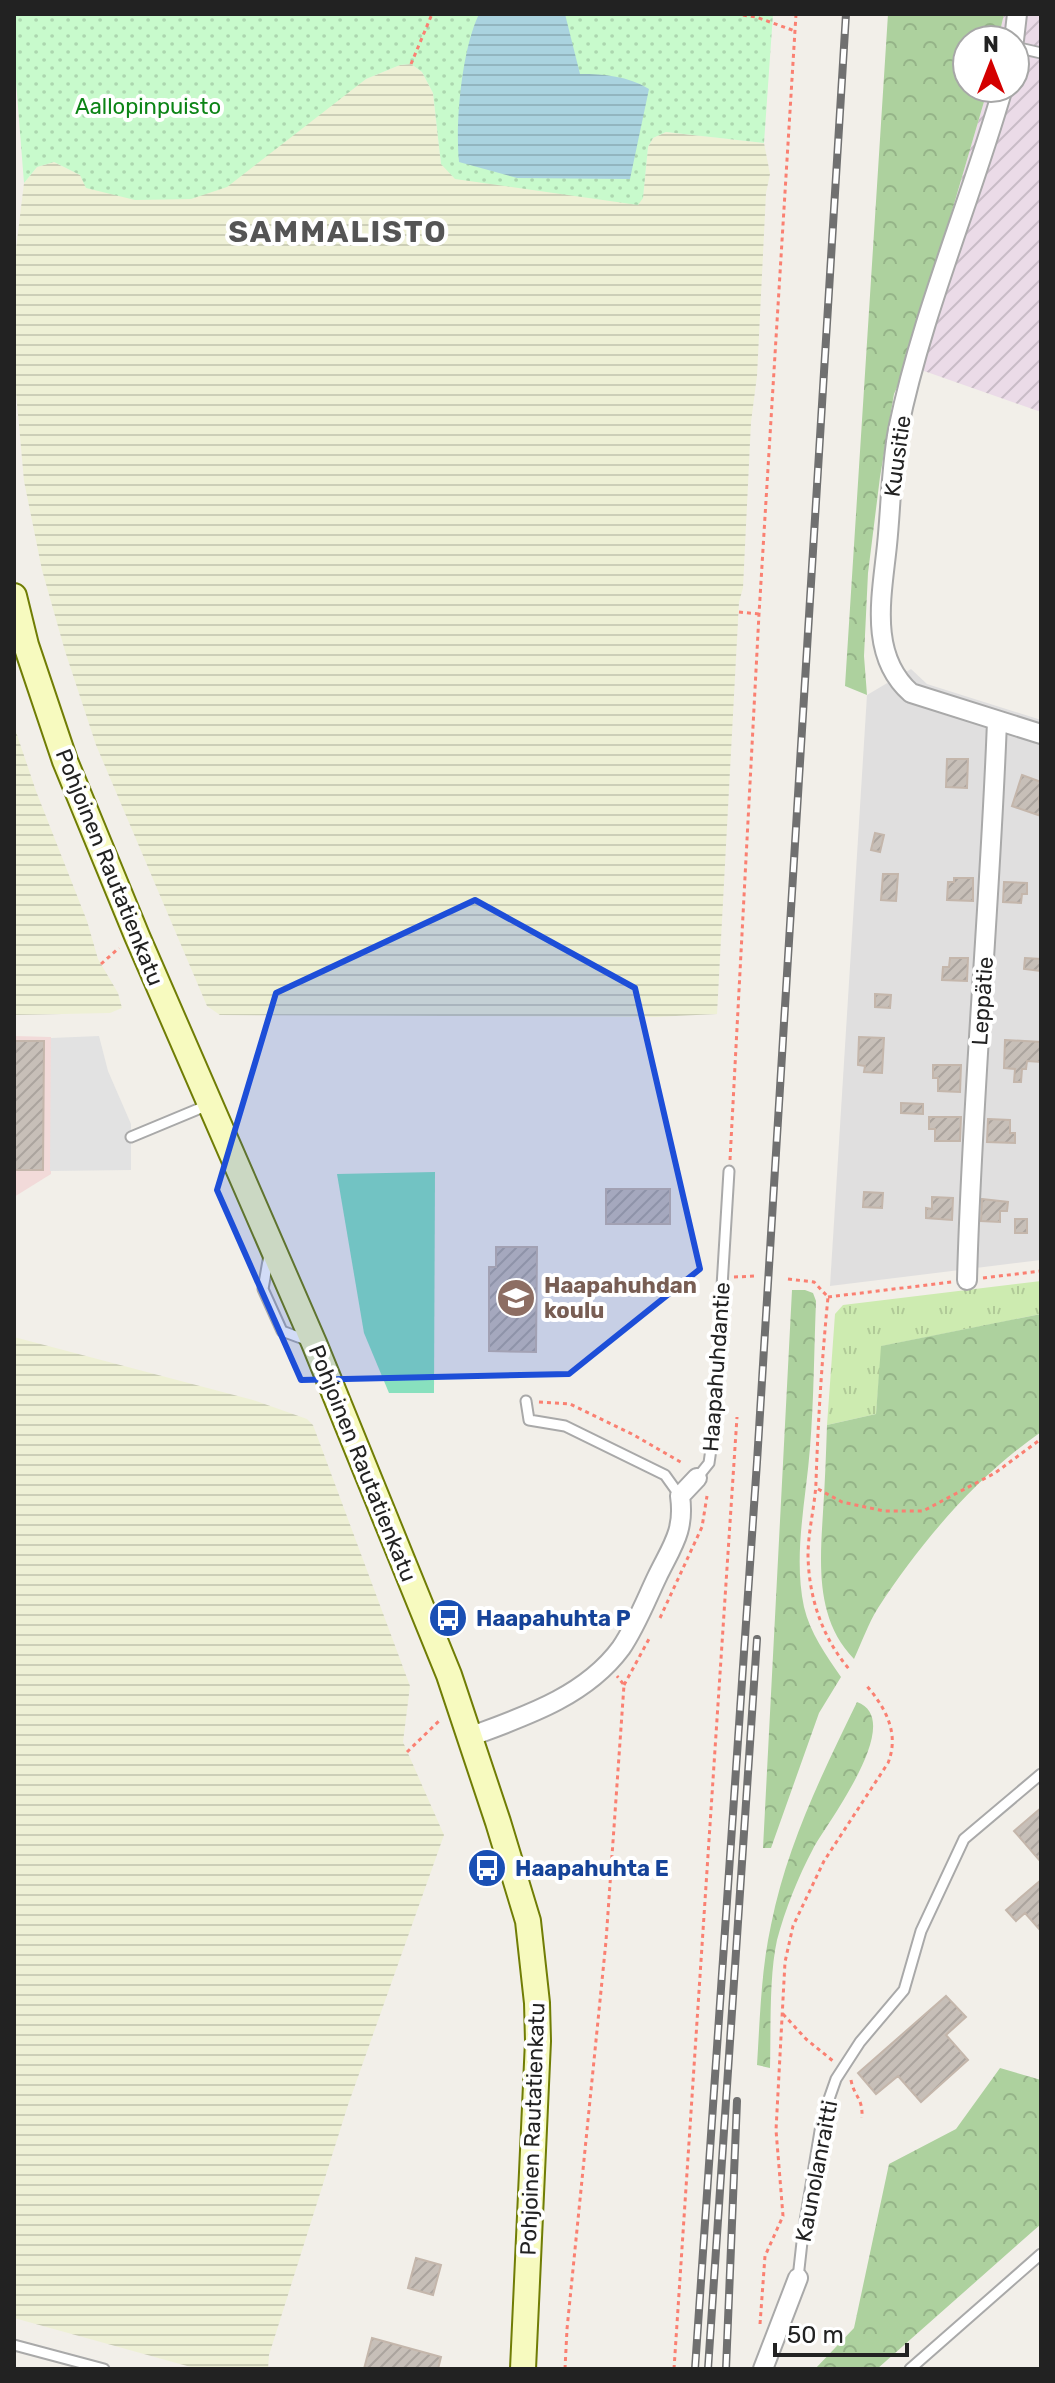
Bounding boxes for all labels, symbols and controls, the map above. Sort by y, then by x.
north arrow [951,24,1031,104]
text: N [983,31,999,58]
park label: Aallopinpuisto [75,93,221,120]
district label: SAMMALISTO [228,214,448,250]
street label: Kuusitie [878,414,917,499]
street label: Pohjoinen Rautatienkatu [50,745,169,990]
street label: Leppätie [966,956,999,1046]
place label: Haapahuhdan koulu [544,1272,697,1324]
school or university icon: Haapahuhdan koulu [495,1277,537,1319]
street label: Haapahuhdantie [697,1281,736,1453]
street label: Pohjoinen Rautatienkatu [303,1341,422,1586]
bus stop icon: Haapahuhta P [427,1597,469,1639]
place label: Haapahuhta P [476,1605,631,1632]
bus stop icon: Haapahuhta E [466,1847,508,1889]
place label: Haapahuhta E [515,1855,669,1882]
street label: Pohjoinen Rautatienkatu [515,2002,550,2256]
street label: Kaunolanraitti [790,2098,843,2244]
scale bar [775,2307,907,2357]
text: 50 m [787,2321,844,2349]

